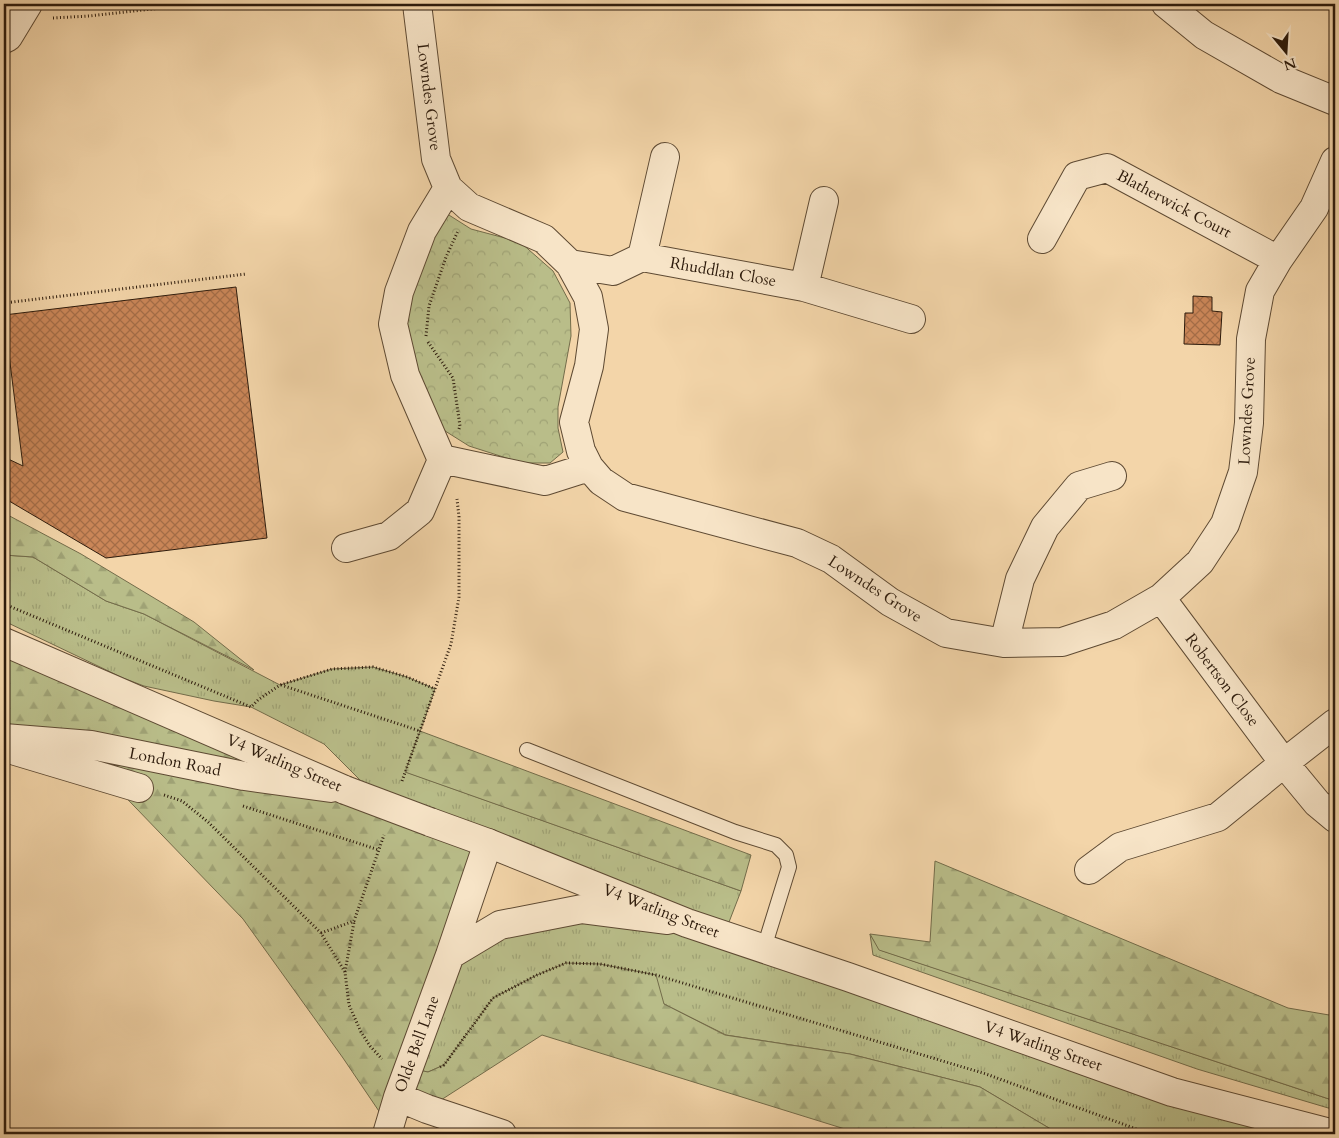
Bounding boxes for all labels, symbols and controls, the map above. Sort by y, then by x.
north arrow [1262,28,1312,78]
street label: Lowndes Grove [411,42,447,152]
text: N [1281,53,1299,75]
street label: Blatherwick Court [1113,165,1235,243]
street label: Rhuddlan Close [668,252,778,292]
street label: Lowndes Grove [1233,356,1261,466]
street label: Lowndes Grove [824,550,926,628]
street label: Robertson Close [1180,629,1264,731]
street label: V4 Watling Street [223,729,345,797]
street label: London Road [127,742,223,782]
street label: V4 Watling Street [599,879,723,943]
street label: Olde Bell Lane [389,993,445,1095]
street label: V4 Watling Street [981,1016,1105,1076]

